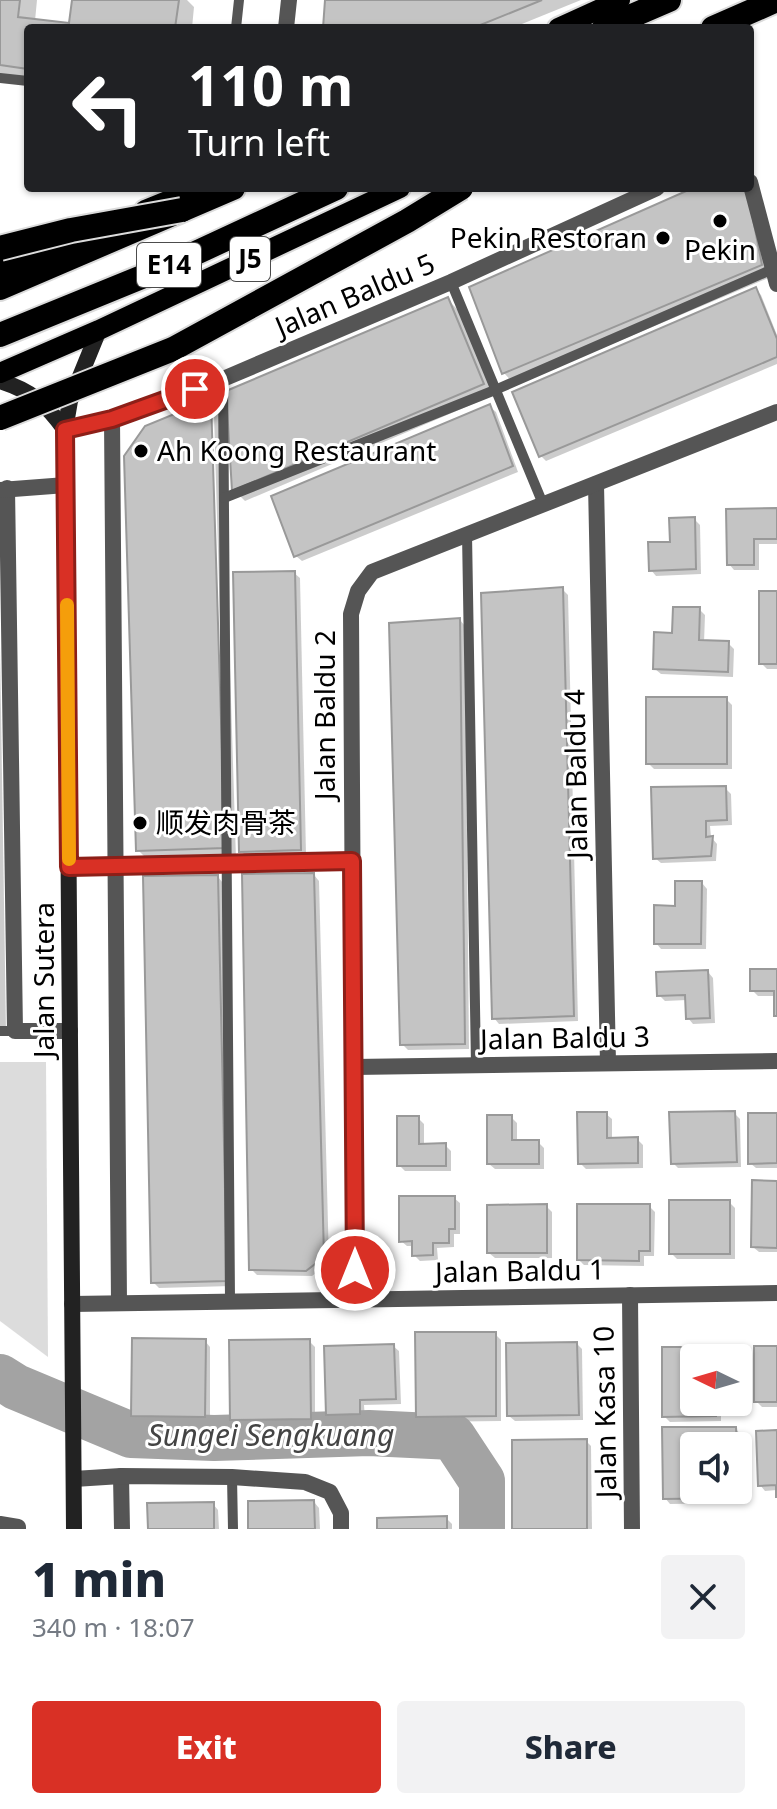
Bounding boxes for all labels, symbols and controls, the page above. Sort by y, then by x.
text: 110 m [188,46,353,122]
icon: left [56,56,160,160]
text: Turn left [188,118,330,167]
marker: Pekin [711,212,729,230]
place label: Pekin Restoran [450,218,647,256]
marker: Pekin Restoran [654,229,672,247]
place label: Pekin [684,230,756,268]
road number: J5 [230,237,270,281]
road number: E14 [137,243,201,287]
street label: Jalan Baldu 5 [266,243,440,346]
pin [161,355,229,423]
icon: arrive [173,367,217,411]
place label: Ah Koong Restaurant [157,431,436,469]
marker: Ah Koong Restaurant [132,442,150,460]
street label: Jalan Baldu 2 [305,630,343,803]
street label: Jalan Baldu 4 [555,689,596,862]
place label: 顺发肉骨茶 [156,803,296,841]
marker: 顺发肉骨茶 [131,814,149,832]
street label: Jalan Sutera [24,902,62,1061]
street label: Jalan Baldu 3 [477,1017,650,1058]
position arrow [313,1228,397,1312]
street label: Jalan Baldu 1 [432,1250,605,1291]
street label: Jalan Kasa 10 [583,1326,625,1502]
north arrow [680,1344,752,1416]
map controls [680,1344,752,1504]
water label: Sungei Sengkuang [148,1414,394,1455]
button: sound [680,1432,752,1504]
text: 1 min [32,1546,166,1611]
button: close [661,1555,745,1639]
text: 340 m · 18:07 [32,1609,195,1645]
button: Exit [32,1701,381,1793]
button: Share [397,1701,745,1793]

